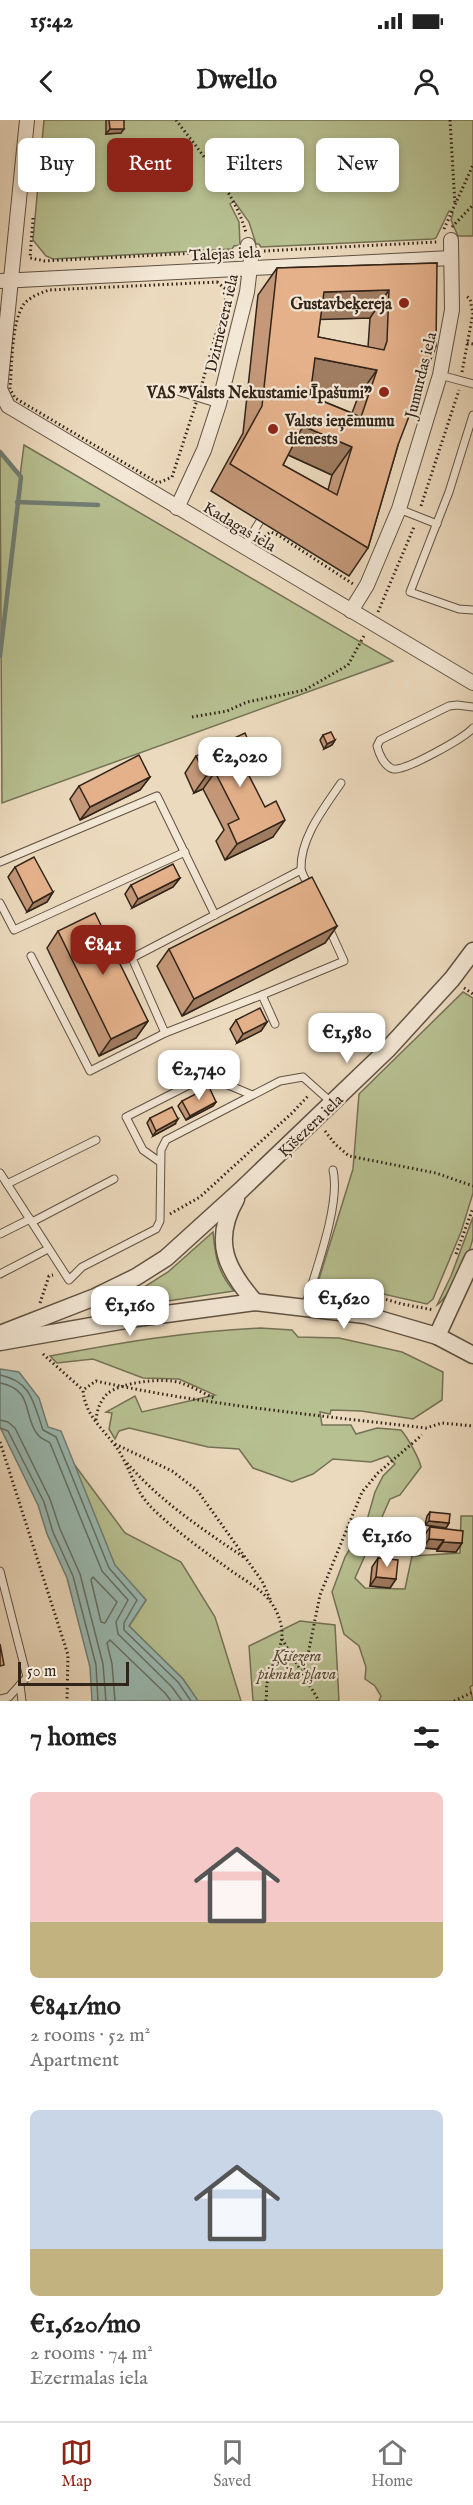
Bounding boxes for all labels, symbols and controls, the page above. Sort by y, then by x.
text: 15:42 [30,7,73,35]
text: Dwello [196,64,277,98]
icon: back [30,65,63,98]
icon: person [410,65,443,98]
chip: Buy [18,138,95,192]
chip: Rent [107,138,193,192]
chip: Filters [205,138,304,192]
chip: New [316,138,399,192]
street label: Talejas iela [189,243,262,267]
street label: Dzirnezera iela [202,272,244,374]
place label: Gustavbeķereja [290,295,393,315]
marker: Gustavbeķereja [397,296,411,310]
street label: Jumurdas iela [401,330,442,423]
place label: VAS "Valsts Nekustamie Īpašumi" [146,383,372,404]
marker: VAS "Valsts Nekustamie Īpašumi" [377,385,391,399]
place label: Valsts ieņēmumu dienests [284,412,395,450]
marker: Valsts ieņēmumu dienests [266,422,280,436]
street label: Kadagas iela [199,498,279,557]
pin: €2,020 [191,737,289,788]
text: €2,020 [212,744,268,769]
pin: €841 [67,925,139,976]
text: €841 [85,932,121,957]
pin: €1,580 [298,1013,396,1064]
text: €1,580 [322,1020,372,1045]
pin: €2,740 [150,1050,248,1101]
text: €2,740 [172,1057,226,1082]
street label: Ķīšezera iela [275,1090,348,1162]
pin: €1,620 [295,1279,393,1330]
pin: €1,160 [81,1286,179,1337]
text: €1,620 [318,1286,370,1311]
text: €1,160 [105,1293,155,1318]
pin: €1,160 [338,1517,436,1568]
text: €1,160 [362,1524,412,1549]
park label: Ķīšezera piknika pļava [255,1647,336,1685]
scale bar [18,1659,129,1686]
text: 50 m [27,1662,56,1682]
text: 7 homes [30,1721,117,1754]
icon: filters [410,1721,443,1754]
icon: home [183,1831,291,1939]
text: €841/mo [30,1990,121,2023]
text: 2 rooms · 52 m² [30,2023,150,2048]
text: Apartment [30,2048,119,2073]
icon: home [183,2149,291,2257]
text: €1,620/mo [30,2308,141,2341]
text: 2 rooms · 74 m² [30,2341,153,2366]
text: Ezermalas iela [30,2366,148,2391]
tab: Map [60,2436,93,2492]
tab: Saved [213,2436,251,2492]
tab: Home [371,2436,413,2492]

